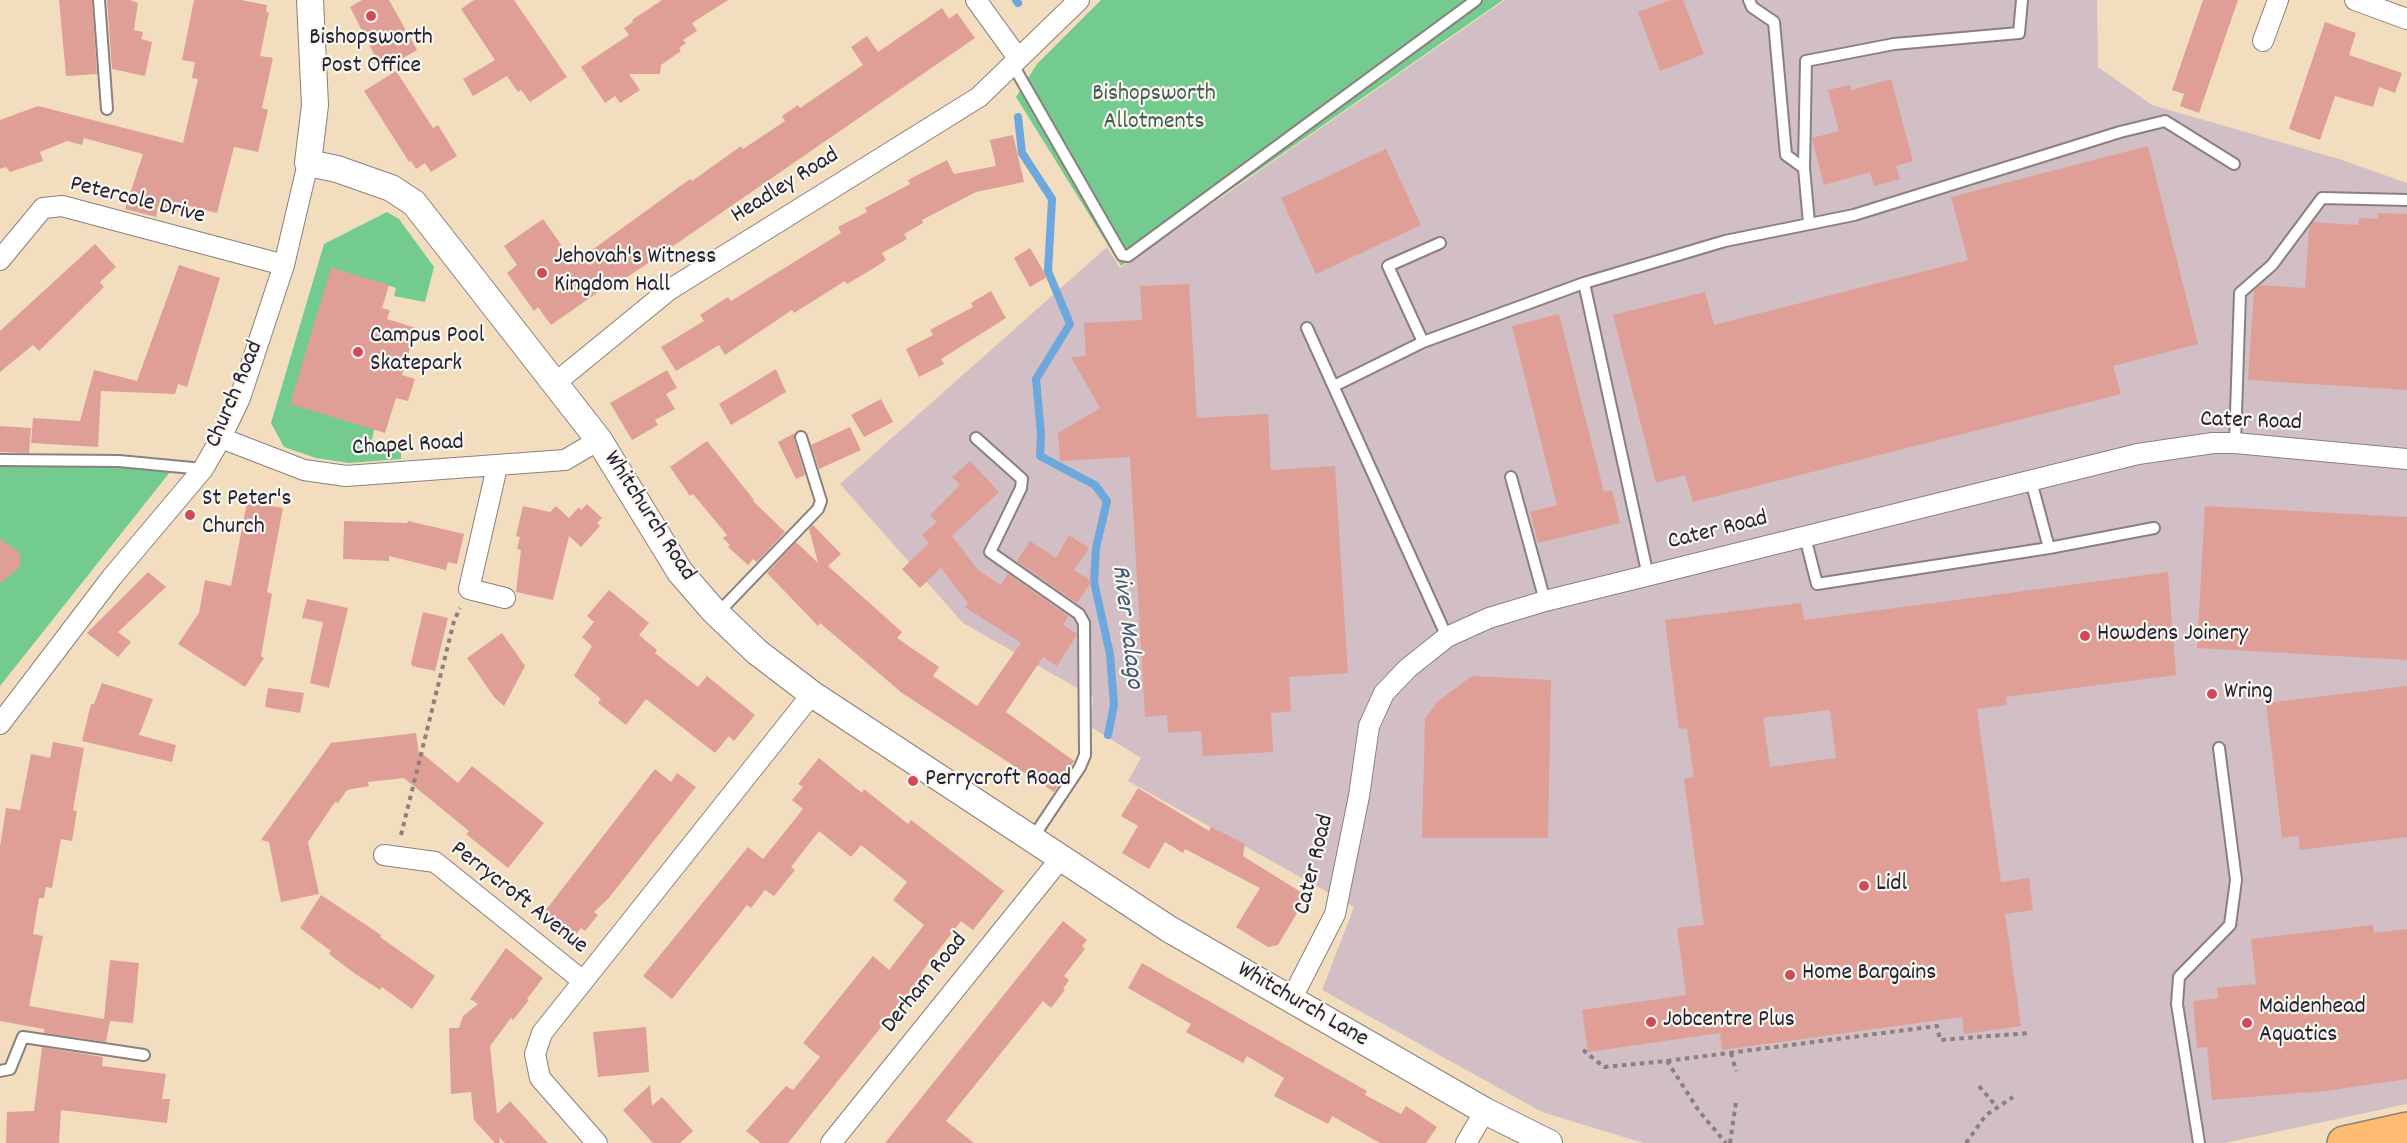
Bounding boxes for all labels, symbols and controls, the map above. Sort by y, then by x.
marker: Bishopsworth Post Office [364,9,378,23]
place label: Bishopsworth Post Office [309,26,433,82]
park label: Bishopsworth Allotments [1092,82,1216,138]
street label: Headley Road [727,143,845,231]
street label: Petercole Drive [67,171,207,233]
place label: Jehovah's Witness Kingdom Hall [554,245,716,301]
marker: Jehovah's Witness Kingdom Hall [535,266,549,280]
place label: Campus Pool Skatepark [370,324,485,380]
street label: Church Road [201,337,271,453]
marker: Campus Pool Skatepark [351,345,365,359]
street label: Cater Road [2200,407,2302,439]
street label: Chapel Road [351,430,465,464]
street label: Whitchurch Road [595,447,701,587]
place label: St Peter's Church [202,487,292,543]
street label: Cater Road [1665,506,1771,558]
marker: St Peter's Church [183,508,197,522]
water label: River Malago [1102,564,1148,690]
place label: Howdens Joinery [2097,622,2248,650]
marker: Howdens Joinery [2078,629,2092,643]
place label: Wring [2224,680,2273,708]
marker: Wring [2205,687,2219,701]
place label: Perrycroft Road [925,767,1071,795]
marker: Perrycroft Road [906,774,920,788]
street label: Cater Road [1290,812,1342,918]
street label: Perrycroft Avenue [443,836,593,962]
place label: Lidl [1876,872,1907,900]
marker: Lidl [1857,879,1871,893]
street label: Derham Road [877,928,975,1040]
street label: Whitchurch Lane [1231,957,1373,1055]
place label: Home Bargains [1802,961,1936,989]
marker: Home Bargains [1783,968,1797,982]
place label: Maidenhead Aquatics [2259,995,2366,1051]
place label: Jobcentre Plus [1663,1008,1795,1036]
marker: Jobcentre Plus [1644,1015,1658,1029]
marker: Maidenhead Aquatics [2240,1016,2254,1030]

